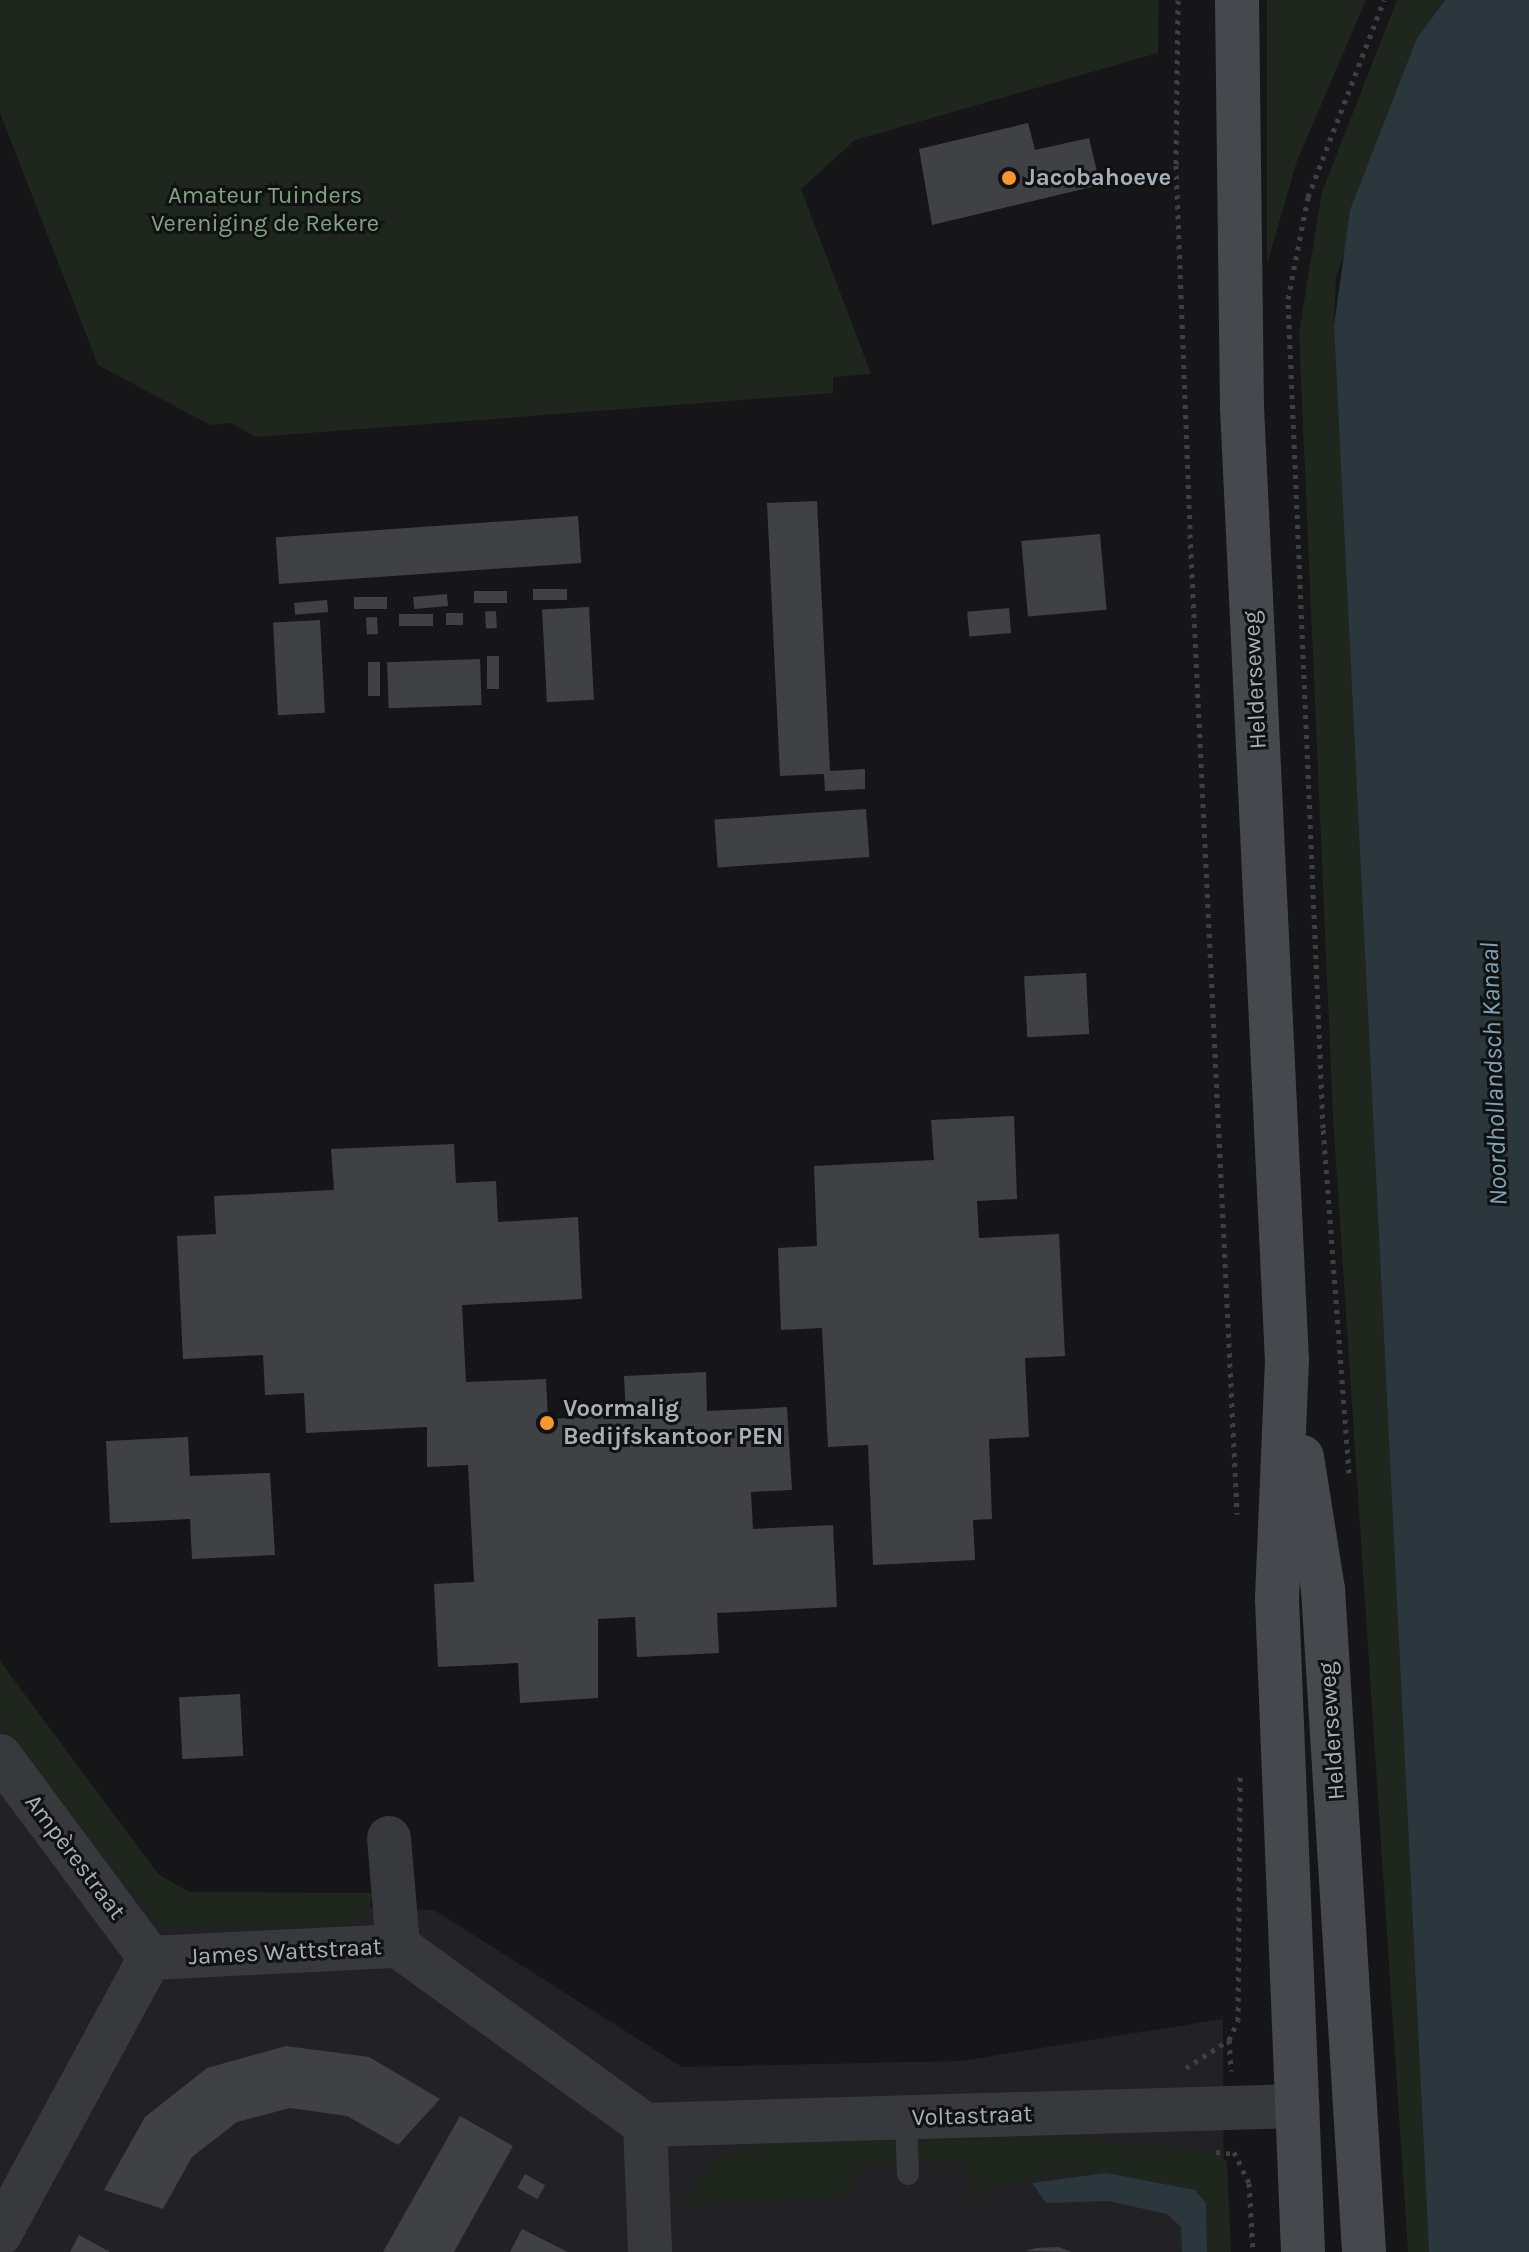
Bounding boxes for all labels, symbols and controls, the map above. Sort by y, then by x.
place label: Jacobahoeve [1025,164,1171,192]
marker: Jacobahoeve [1000,169,1018,187]
park label: Amateur Tuinders Vereniging de Rekere [151,182,379,238]
street label: Helderseweg [1237,610,1273,750]
water label: Noordhollandsch Kanaal [1474,942,1514,1206]
place label: Voormalig Bedijfskantoor PEN [563,1395,783,1451]
marker: Voormalig Bedijfskantoor PEN [538,1414,556,1432]
street label: Helderseweg [1313,1661,1351,1801]
street label: Ampèrestraat [19,1789,131,1925]
street label: James Wattstraat [188,1933,382,1971]
street label: Voltastraat [911,2100,1033,2132]

